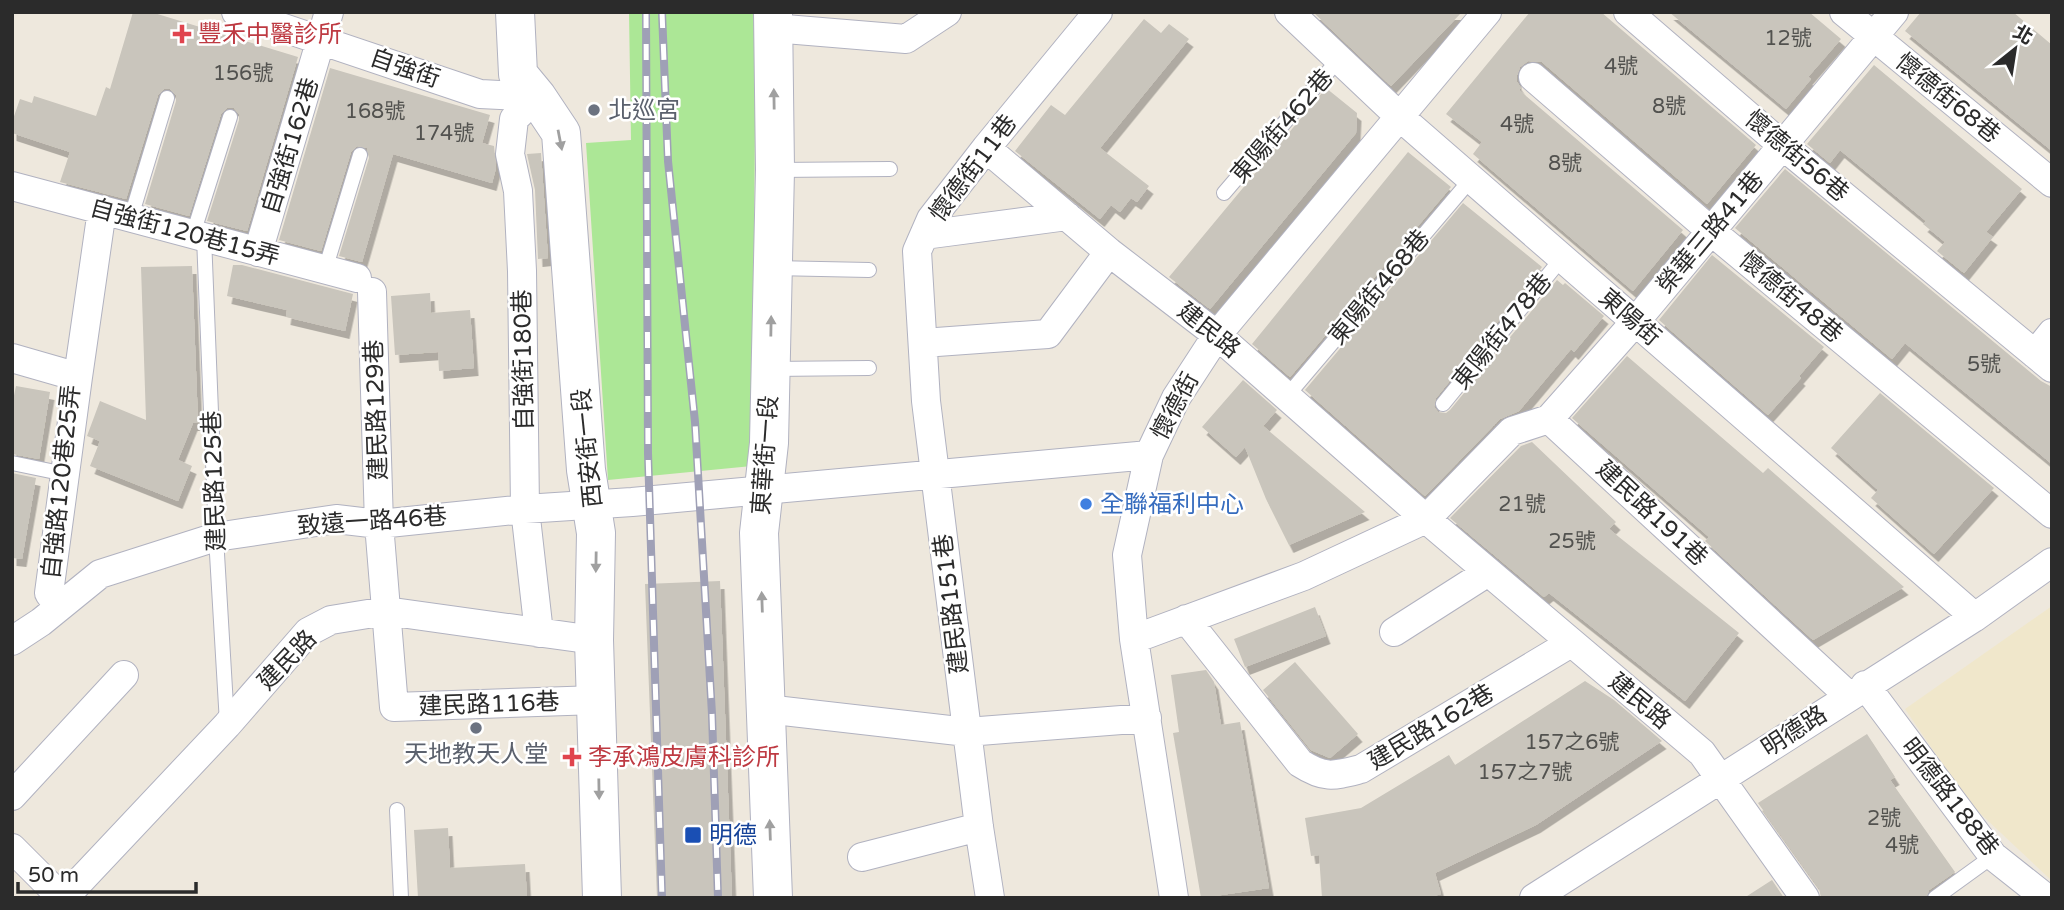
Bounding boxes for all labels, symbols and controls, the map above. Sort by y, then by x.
north arrow [1980,14,2050,84]
place label: 豐禾中醫診所 [198,20,342,49]
text: 北 [2009,21,2037,49]
marker: 豐禾中醫診所 [172,24,192,44]
house number: 12號 [1764,26,1812,51]
street label: 自強街 [366,43,444,94]
street label: 懷德街68巷 [1890,47,2006,149]
house number: 4號 [1604,54,1638,79]
house number: 156號 [213,61,273,86]
street label: 東陽街462巷 [1225,64,1340,189]
street label: 自強街162巷 [256,74,325,218]
one-way arrow [768,88,780,110]
house number: 8號 [1652,94,1686,119]
place label: 北巡宮 [608,96,680,125]
house number: 168號 [345,99,405,124]
marker: 北巡宮 [586,102,602,118]
street label: 懷德街56巷 [1739,105,1854,208]
street label: 懷德街11巷 [924,109,1023,227]
house number: 4號 [1500,112,1534,137]
house number: 174號 [414,121,474,146]
one-way arrow [555,130,566,152]
house number: 8號 [1548,151,1582,176]
street label: 榮華三路41巷 [1651,165,1770,299]
street label: 自強街120巷15弄 [87,193,283,272]
street label: 東陽街468巷 [1323,224,1436,351]
street label: 懷德街48巷 [1733,246,1848,349]
street label: 東陽街478巷 [1447,267,1558,395]
street label: 東陽街 [1593,283,1666,352]
street label: 自強街180巷 [508,289,539,431]
street label: 建民路 [1172,296,1246,364]
one-way arrow [765,315,776,337]
street label: 建民路129巷 [360,339,393,481]
house number: 5號 [1967,352,2001,377]
street label: 懷德街 [1146,368,1205,445]
street label: 自強路120巷25弄 [37,383,86,581]
street label: 西安街一段 [567,387,608,509]
street label: 東華街一段 [747,394,784,516]
street label: 建民路125巷 [198,410,231,552]
street label: 建民路191巷 [1590,455,1713,572]
place label: 全聯福利中心 [1100,490,1244,519]
house number: 21號 [1498,492,1546,517]
marker: 全聯福利中心 [1078,496,1094,512]
street label: 致遠一路46巷 [296,502,448,541]
house number: 25號 [1548,529,1596,554]
street label: 建民路151巷 [928,532,974,676]
one-way arrow [590,551,602,573]
one-way arrow [756,591,767,613]
street label: 建民路 [252,624,323,696]
street label: 建民路 [1603,667,1677,736]
street label: 建民路162巷 [1363,679,1499,776]
street label: 建民路116巷 [418,688,560,721]
street label: 明德路 [1756,700,1832,763]
marker: 天地教天人堂 [468,720,484,736]
house number: 157之6號 [1525,730,1619,755]
street label: 明德路188巷 [1895,733,2005,862]
place label: 天地教天人堂 [404,740,548,769]
place label: 李承鴻皮膚科診所 [588,743,780,772]
marker: 李承鴻皮膚科診所 [562,747,582,767]
house number: 157之7號 [1478,760,1572,785]
one-way arrow [594,778,605,800]
house number: 2號 [1867,806,1901,831]
one-way arrow [765,818,776,840]
place label: 明德 [709,821,757,850]
marker: 明德 [683,825,703,845]
house number: 4號 [1885,833,1919,858]
scale bar [18,850,196,894]
text: 50 m [28,863,79,888]

